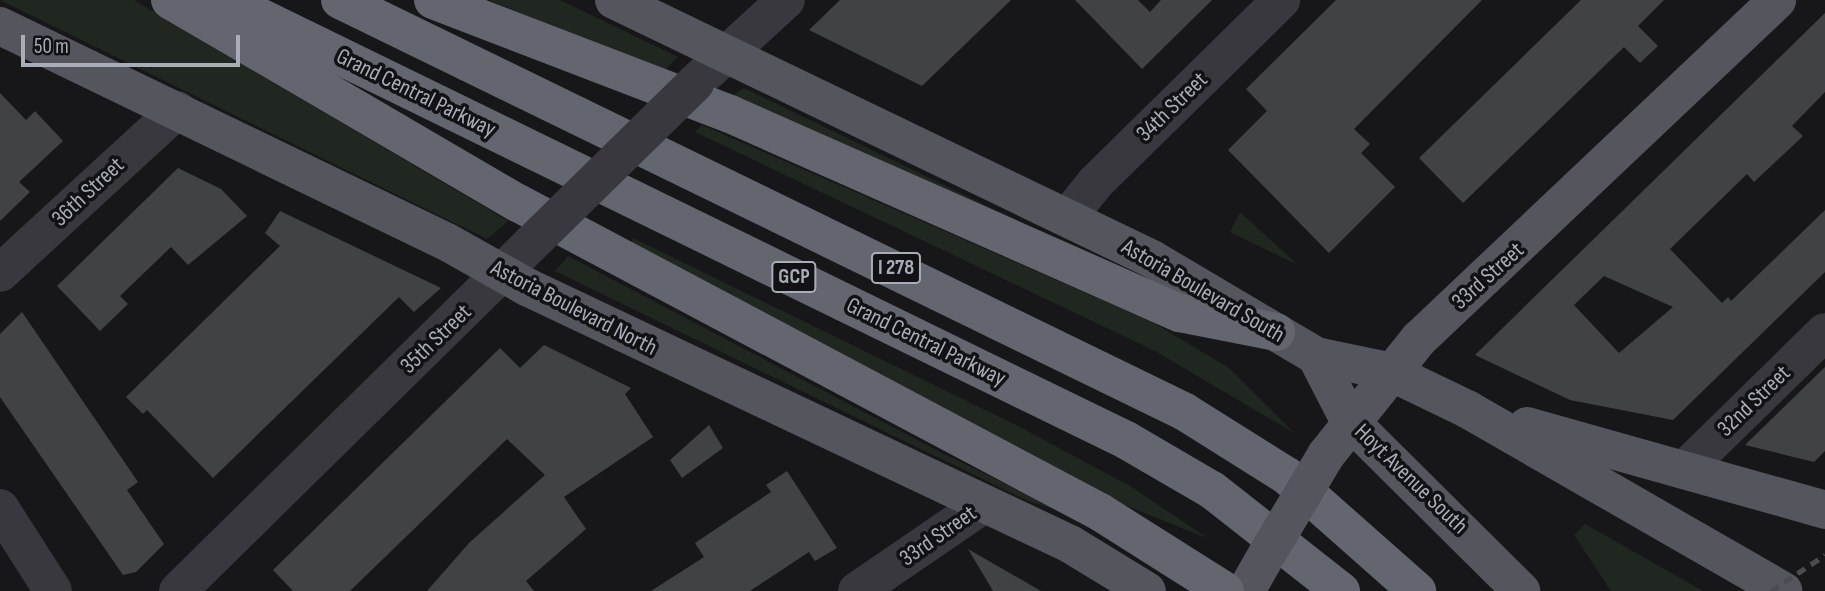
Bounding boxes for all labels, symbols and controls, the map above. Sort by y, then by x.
scale bar [24,21,243,65]
text: 50 m [34,34,69,59]
street label: Grand Central Parkway [332,42,500,144]
street label: 34th Street [1131,66,1213,148]
street label: 36th Street [46,152,130,232]
street label: Astoria Boulevard South [1117,233,1289,349]
street label: 33rd Street [1446,237,1530,315]
road number: I 278 [870,250,922,286]
street label: Astoria Boulevard North [486,254,662,362]
road number: GCP [771,260,817,294]
street label: Grand Central Parkway [842,291,1010,393]
street label: 35th Street [395,299,477,379]
street label: 32nd Street [1712,360,1796,442]
street label: Hoyt Avenue South [1349,418,1473,540]
street label: 33rd Street [894,500,982,572]

